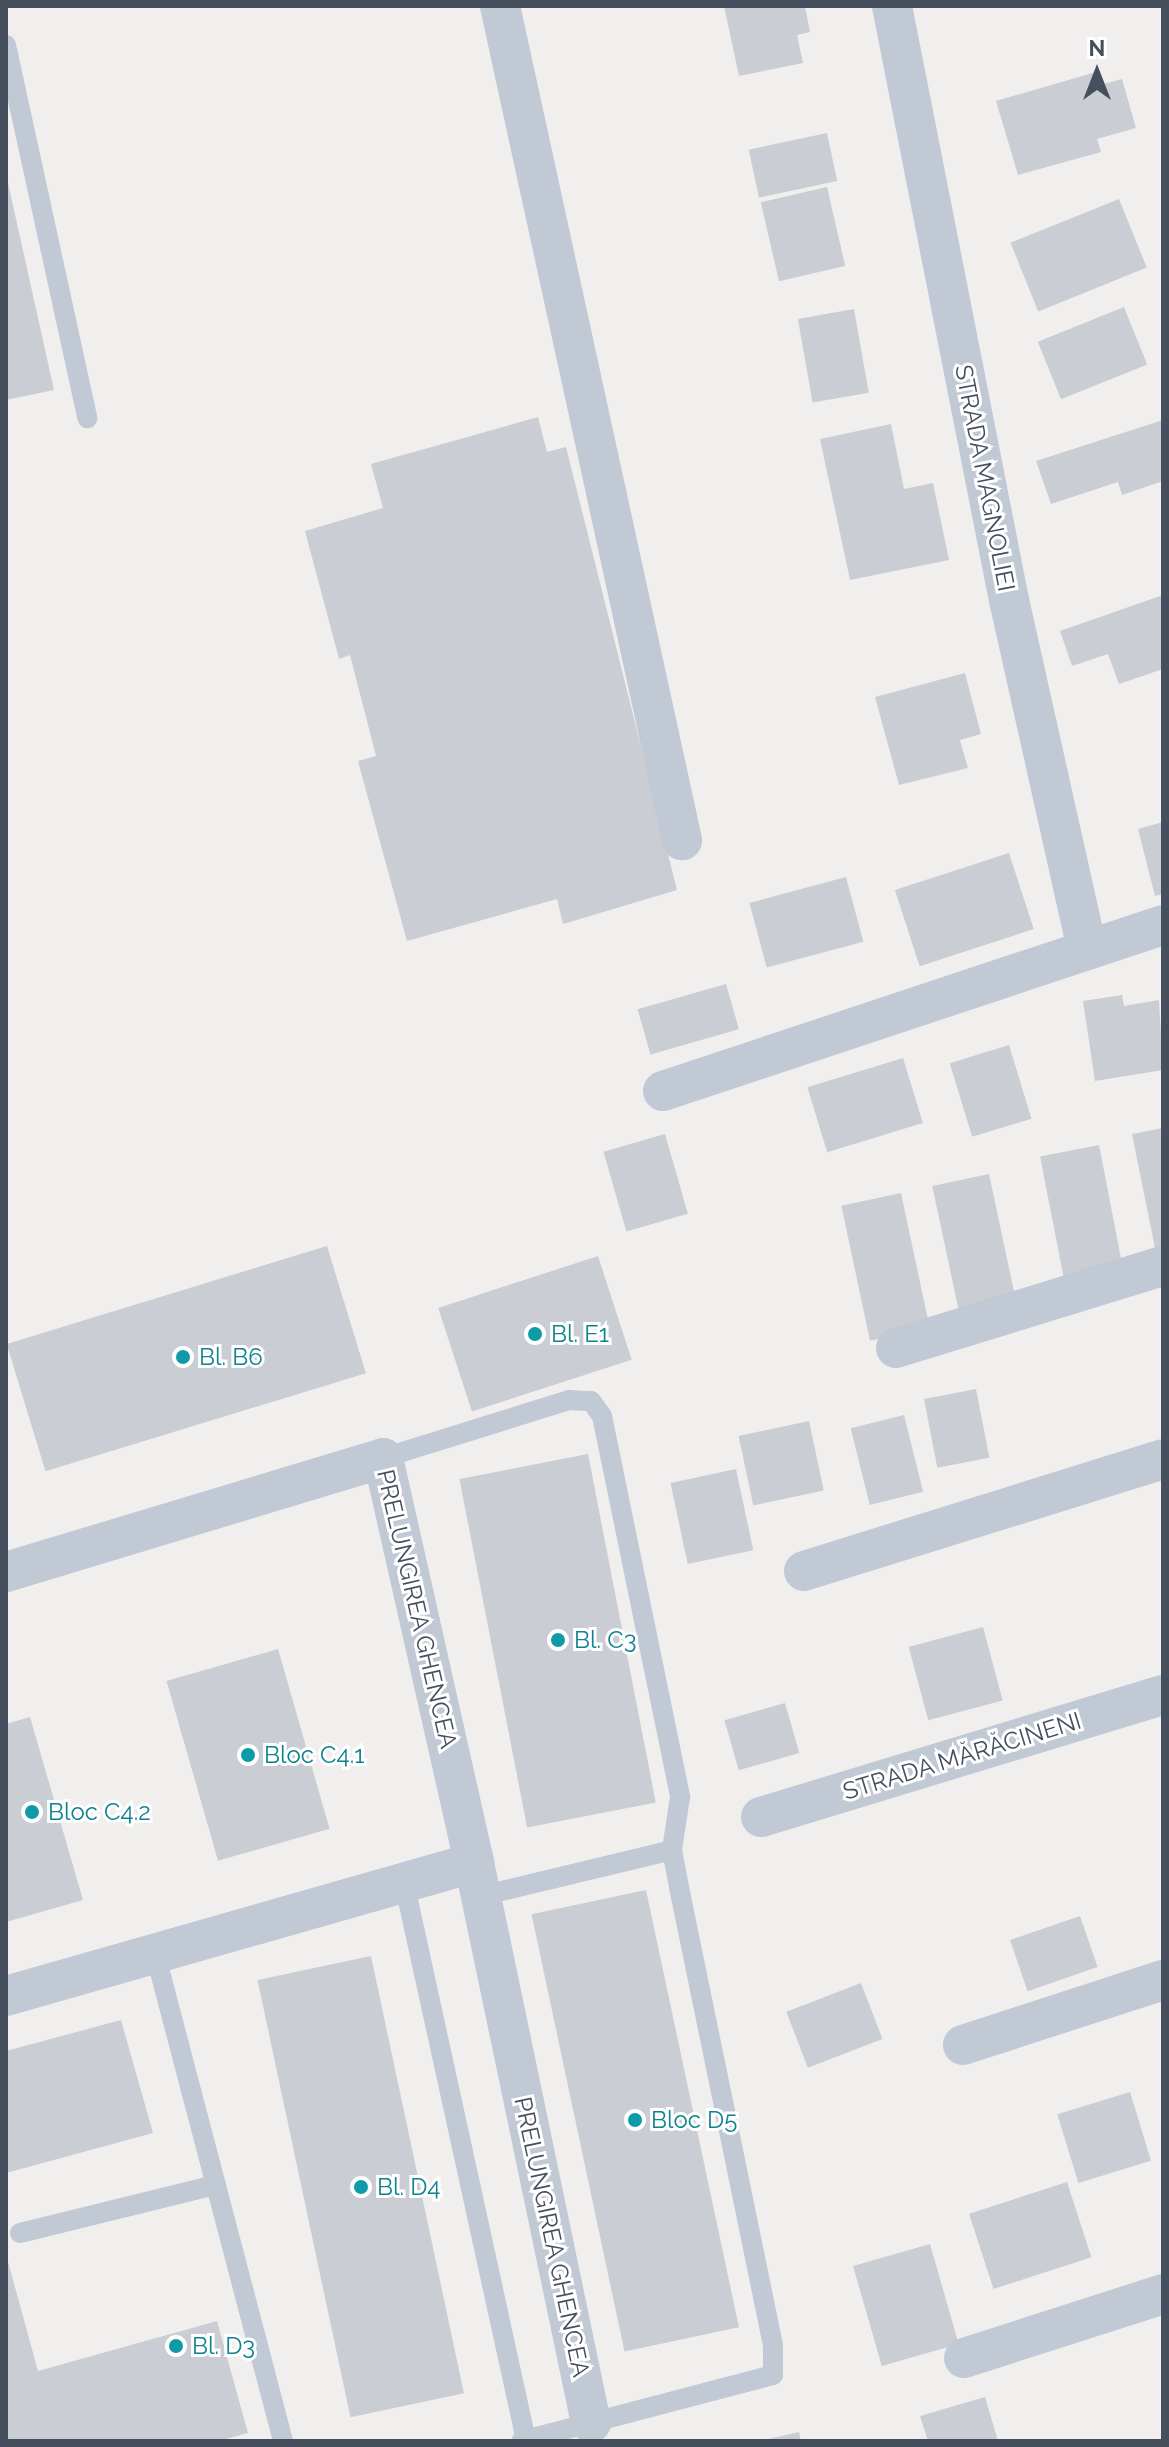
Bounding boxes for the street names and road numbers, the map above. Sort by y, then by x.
street label: STRADA MAGNOLIEI [949,362,1021,594]
street label: PRELUNGIREA GHENCEA [371,1466,463,1752]
street label: STRADA MĂRĂCINENI [839,1706,1085,1806]
street label: PRELUNGIREA GHENCEA [508,2094,596,2380]

